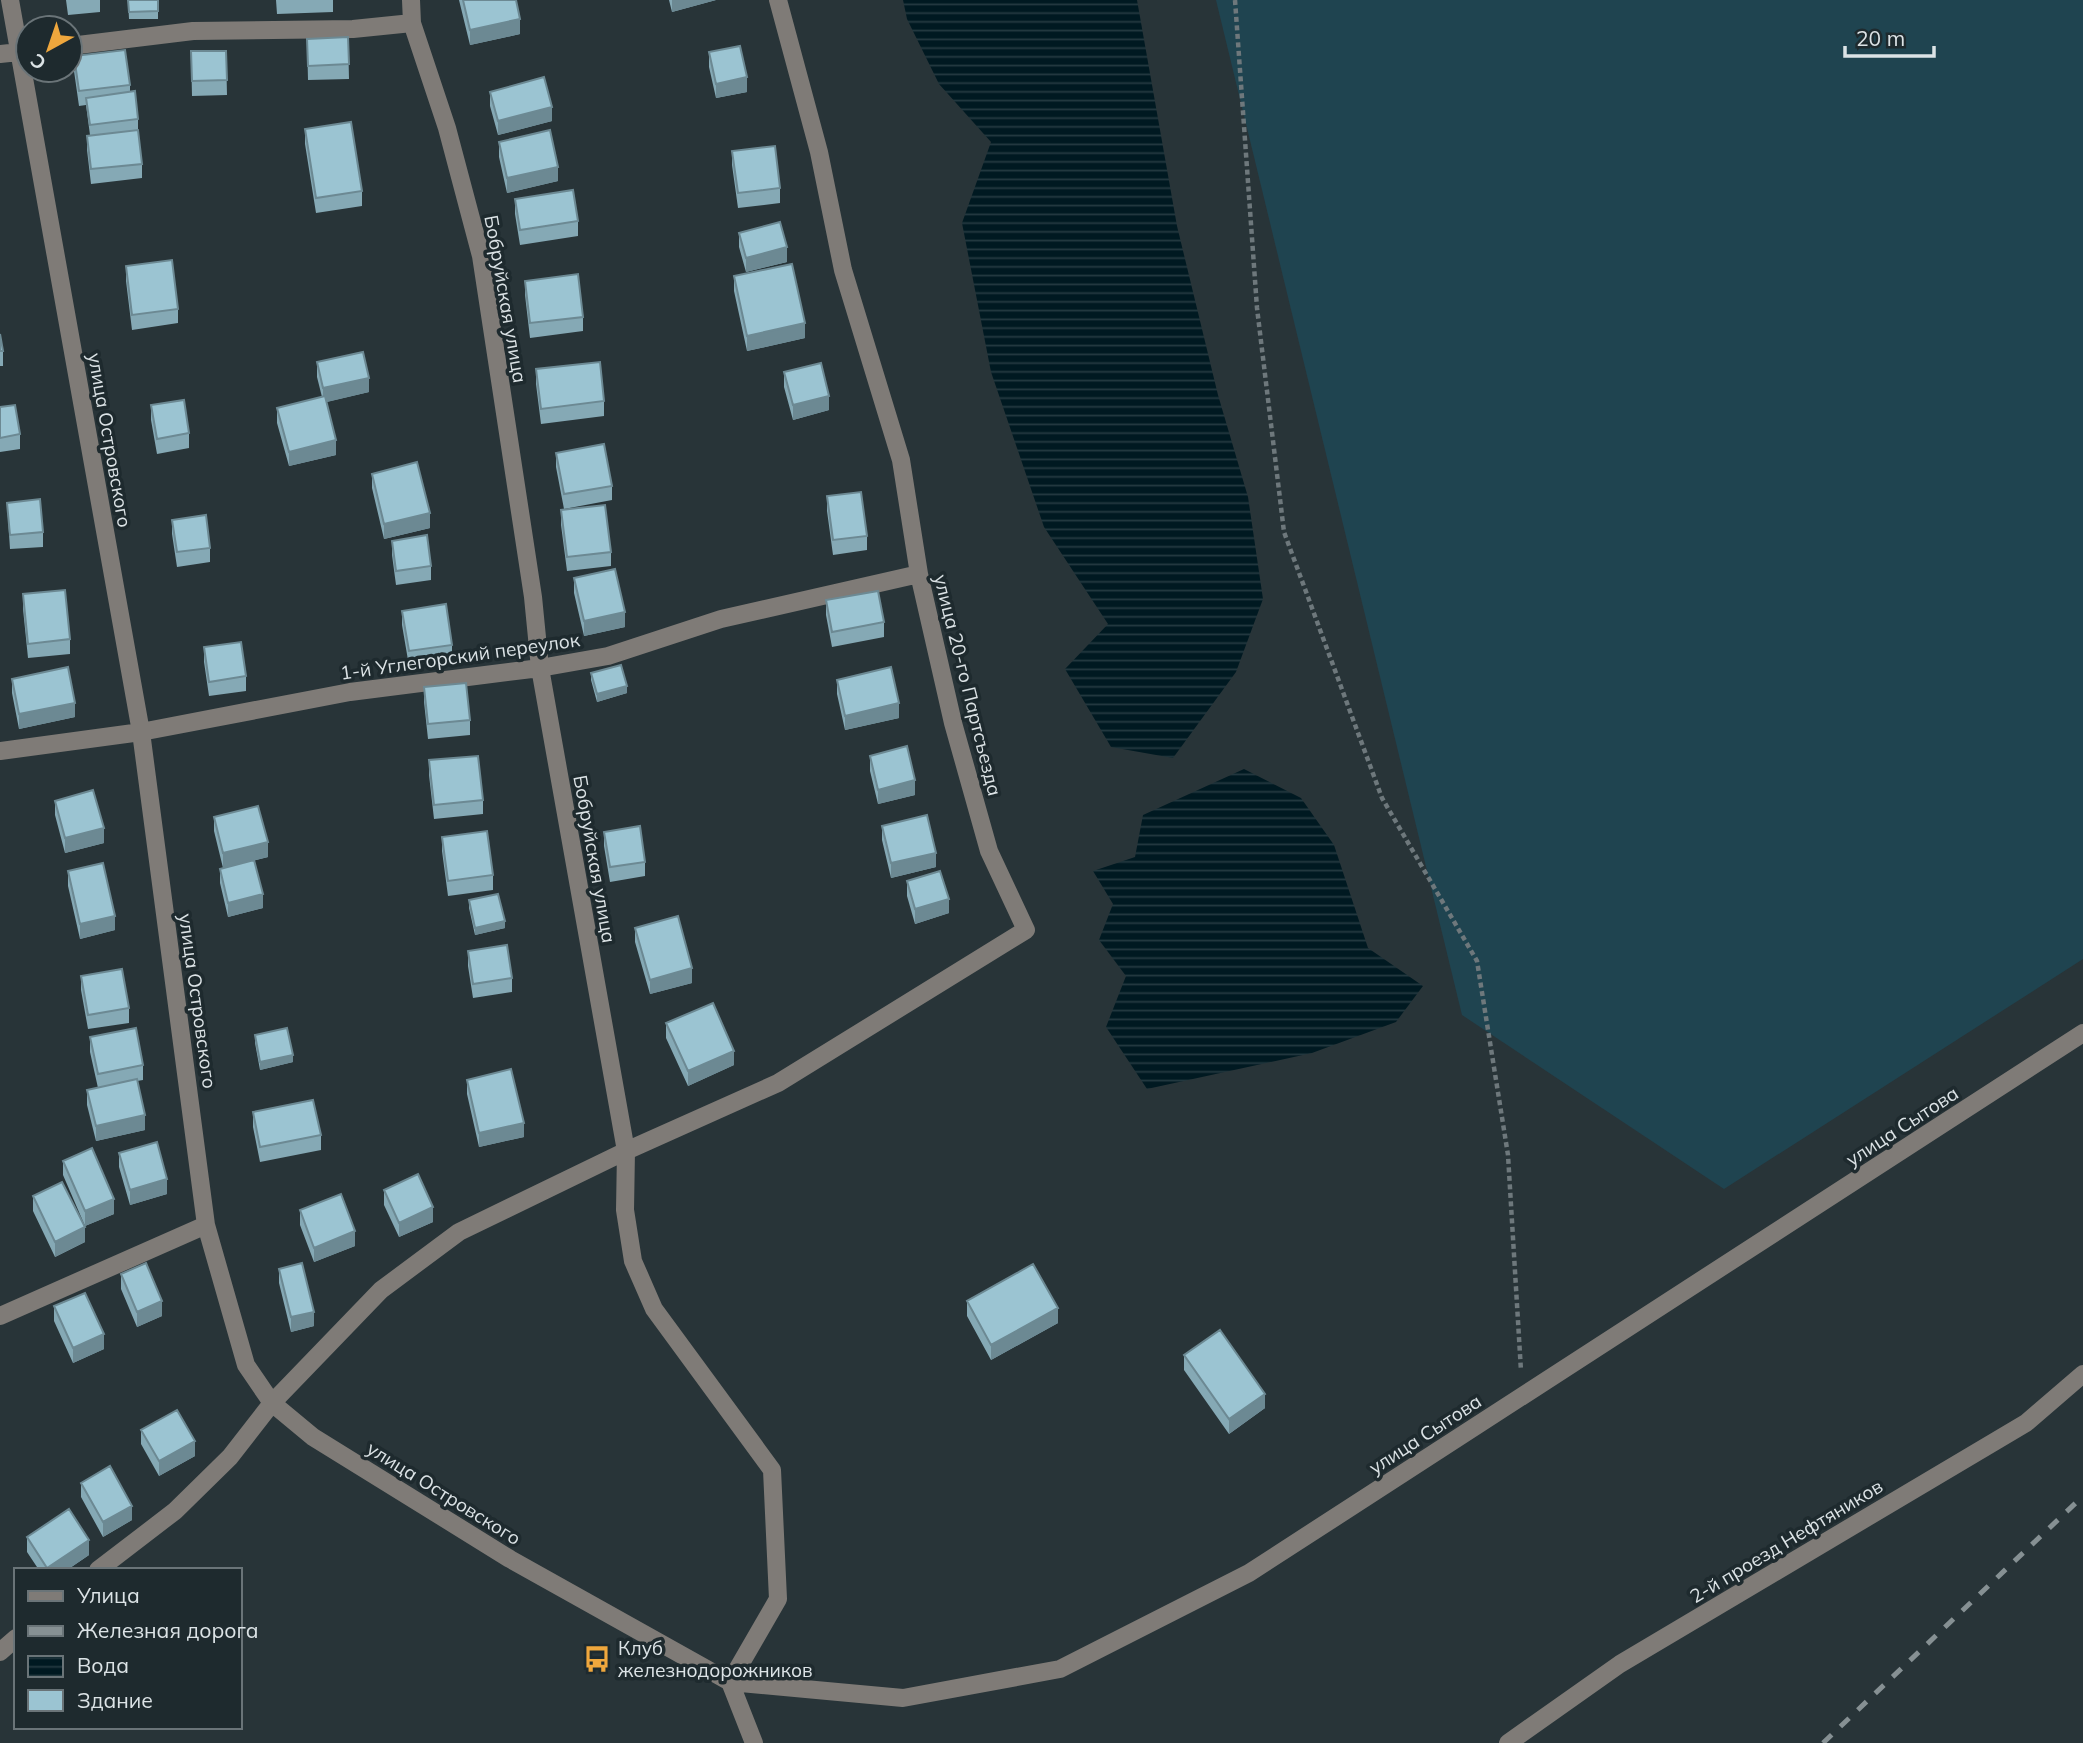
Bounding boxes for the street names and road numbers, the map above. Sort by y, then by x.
street label: Бобруйская улица [479,213,533,385]
street label: улица Островского [83,351,137,529]
street label: улица 20-го Партсъезда [929,572,1007,798]
street label: 1-й Углегорский переулок [339,627,582,685]
street label: Бобруйская улица [568,773,622,945]
street label: улица Островского [174,912,222,1090]
street label: улица Сытова [1841,1081,1963,1171]
street label: улица Сытова [1364,1389,1486,1479]
street label: улица Островского [363,1436,525,1550]
street label: 2-й проезд Нефтяников [1685,1474,1887,1608]

